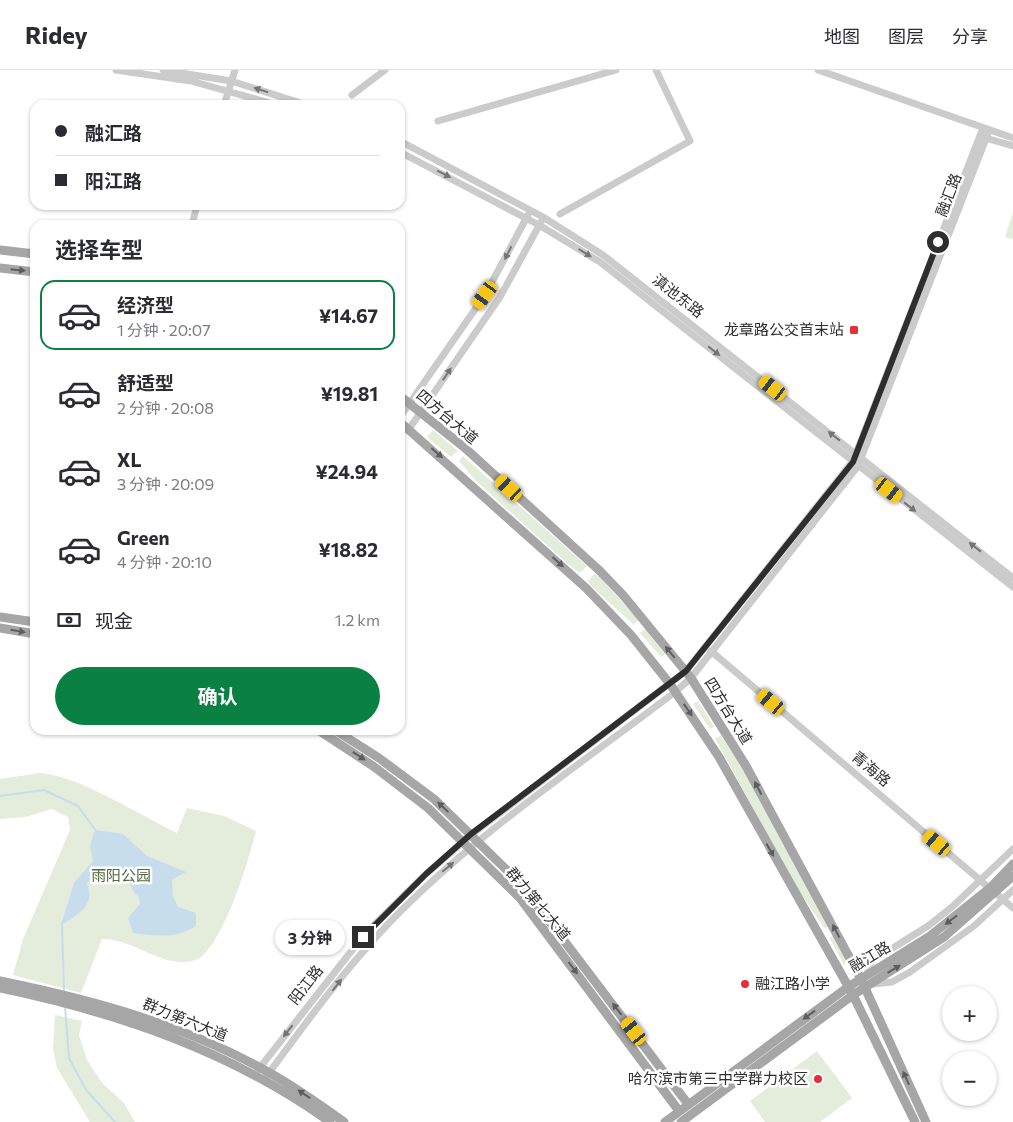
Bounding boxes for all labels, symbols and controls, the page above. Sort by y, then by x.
text: Ridey [25,20,88,49]
text: 地图 [824,25,860,47]
text: 图层 [888,25,924,47]
text: 分享 [952,25,988,47]
one-way arrow [253,86,268,94]
text: 融汇路 [85,121,142,144]
text: 阳江路 [85,169,142,192]
one-way arrow [436,170,451,178]
street label: 融汇路 [932,170,965,219]
route start [927,231,949,253]
text: 选择车型 [55,236,143,263]
one-way arrow [504,246,513,261]
one-way arrow [579,248,592,258]
one-way arrow [10,266,26,274]
street label: 滇池东路 [649,270,708,321]
car [470,278,499,312]
icon: car [57,293,102,338]
text: 经济型 [117,293,174,316]
text: ¥14.67 [319,304,378,327]
text: 1 分钟 · 20:07 [117,320,211,339]
place label: 龙章路公交首末站 [724,320,844,338]
marker: 龙章路公交首末站 [848,324,860,336]
one-way arrow [708,346,721,357]
one-way arrow [442,367,452,381]
icon: car [57,371,102,416]
text: 舒适型 [117,371,174,394]
car [756,373,789,403]
text: ¥19.81 [321,382,378,405]
street label: 四方台大道 [413,385,482,447]
text: 2 分钟 · 20:08 [117,398,214,417]
one-way arrow [827,430,840,441]
text: XL [117,448,142,471]
one-way arrow [430,448,443,459]
icon: car [57,449,102,494]
text: ¥24.94 [315,460,378,483]
car [492,472,525,504]
text: 3 分钟 · 20:09 [117,474,214,493]
car [872,475,905,505]
one-way arrow [904,501,917,512]
text: Green [117,526,169,549]
icon: car [57,527,102,572]
text: ¥18.82 [319,538,378,561]
one-way arrow [969,542,982,553]
text: 4 分钟 · 20:10 [117,552,212,571]
one-way arrow [551,556,563,568]
icon: cash [55,606,83,634]
text: 现金 [95,609,133,632]
text: 1.2 km [335,610,380,629]
one-way arrow [10,627,26,635]
one-way arrow [665,646,676,659]
button: 确认 [55,667,380,725]
street label: 四方台大道 [701,674,756,747]
car [754,687,787,717]
one-way arrow [683,703,693,717]
street label: 青海路 [849,747,895,790]
one-way arrow [352,752,365,761]
one-way arrow [754,781,762,796]
one-way arrow [437,801,449,813]
car [920,828,953,858]
one-way arrow [766,843,774,857]
one-way arrow [442,861,454,873]
street label: 群力第七大道 [503,863,575,944]
park label: 雨阳公园 [91,866,151,884]
one-way arrow [944,915,958,925]
callout: 3 分钟 [276,920,346,954]
one-way arrow [831,925,840,938]
route end [352,926,374,948]
text: 3 分钟 [288,928,332,947]
street label: 融江路 [846,937,893,975]
street label: 阳江路 [284,961,326,1008]
one-way arrow [567,961,578,974]
one-way arrow [888,964,901,973]
place label: 融江路小学 [755,974,830,992]
marker: 融江路小学 [739,978,751,990]
one-way arrow [331,979,342,992]
map controls [942,986,997,1106]
button: + [942,986,997,1041]
street label: 群力第六大道 [140,994,230,1044]
one-way arrow [612,1003,623,1016]
one-way arrow [803,1010,816,1021]
car [618,1015,649,1047]
one-way arrow [283,1024,294,1037]
button: − [942,1051,997,1106]
place label: 哈尔滨市第三中学群力校区 [628,1069,808,1087]
one-way arrow [902,1071,910,1085]
marker: 哈尔滨市第三中学群力校区 [812,1073,824,1085]
one-way arrow [298,1089,311,1099]

